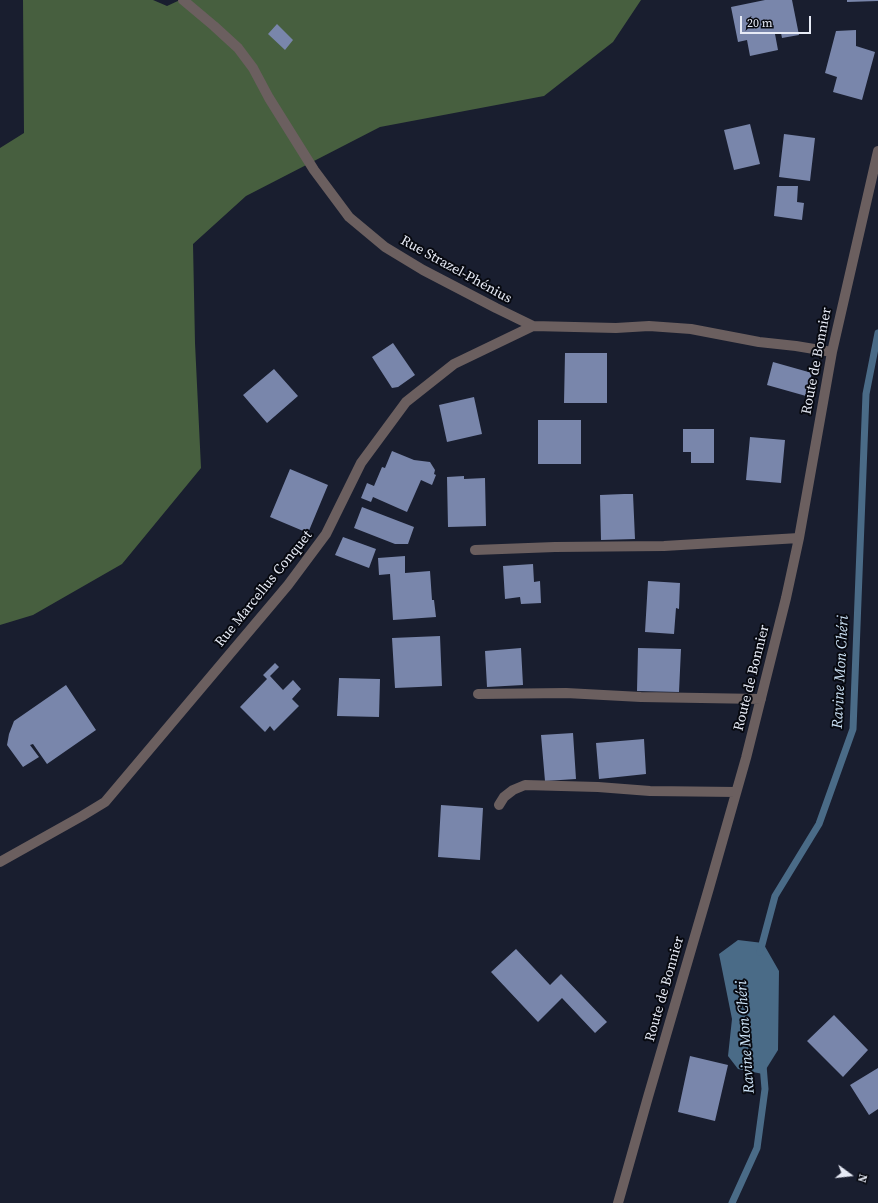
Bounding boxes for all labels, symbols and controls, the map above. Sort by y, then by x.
scale bar [742,8,813,34]
text: 20 m [747,15,773,31]
street label: Rue Strazel-Phénius [397,232,515,308]
street label: Route de Bonnier [798,306,836,416]
street label: Rue Marcellus Conquet [212,528,316,650]
water label: Ravine Mon Chéri [829,615,853,729]
street label: Route de Bonnier [731,623,773,733]
street label: Route de Bonnier [642,934,688,1044]
water label: Ravine Mon Chéri [733,980,759,1094]
north arrow [830,1155,870,1195]
text: N [854,1172,870,1184]

